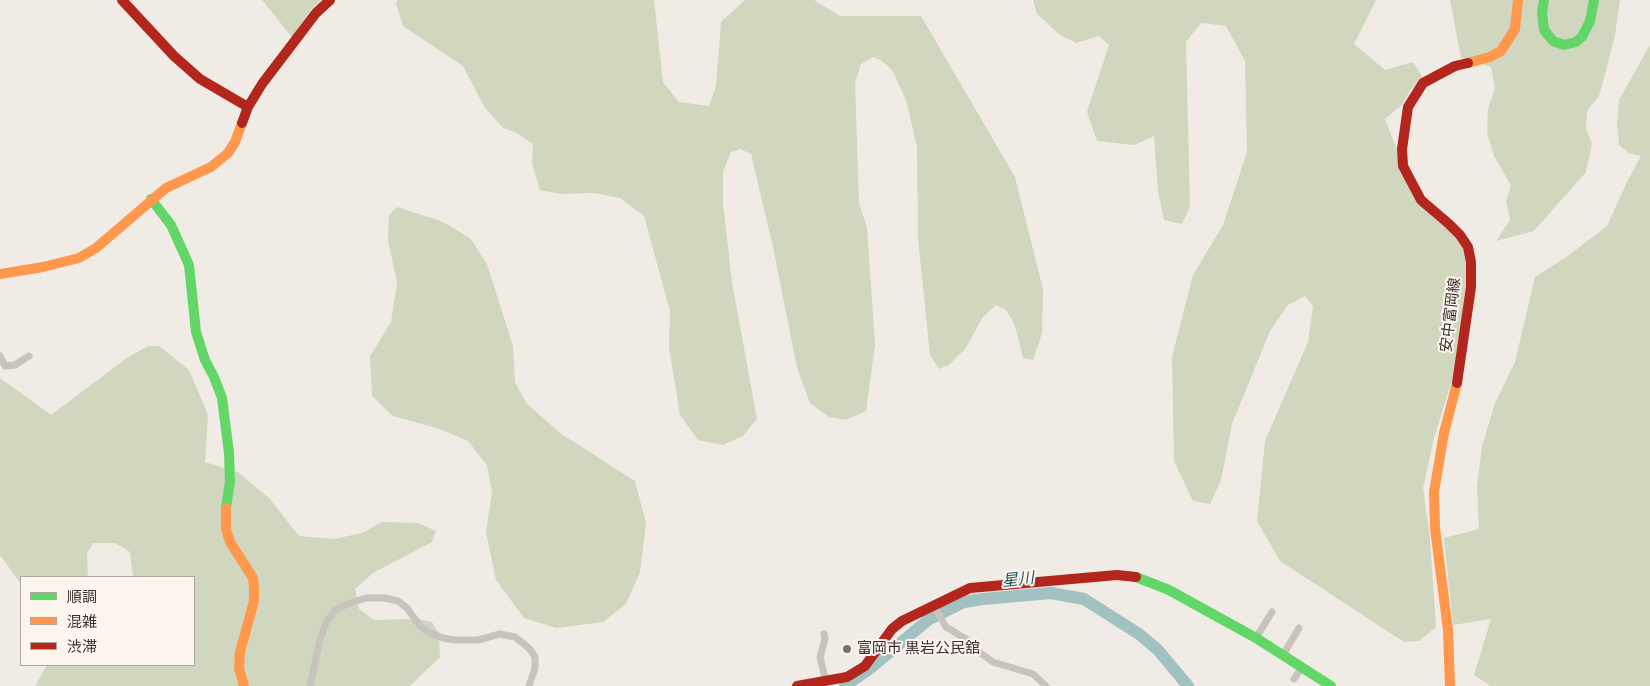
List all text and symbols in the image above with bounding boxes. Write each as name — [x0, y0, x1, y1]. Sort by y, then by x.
street label: 安中富岡線 — [1437, 277, 1465, 353]
water label: 星川 — [1001, 569, 1035, 591]
legend — [20, 576, 195, 666]
text: 順調 — [67, 586, 97, 607]
text: 混雑 — [67, 611, 97, 632]
text: 渋滞 — [67, 636, 97, 657]
place label: 富岡市 黒岩公民舘 — [857, 640, 980, 658]
marker: 富岡市 黒岩公民舘 — [841, 643, 853, 655]

